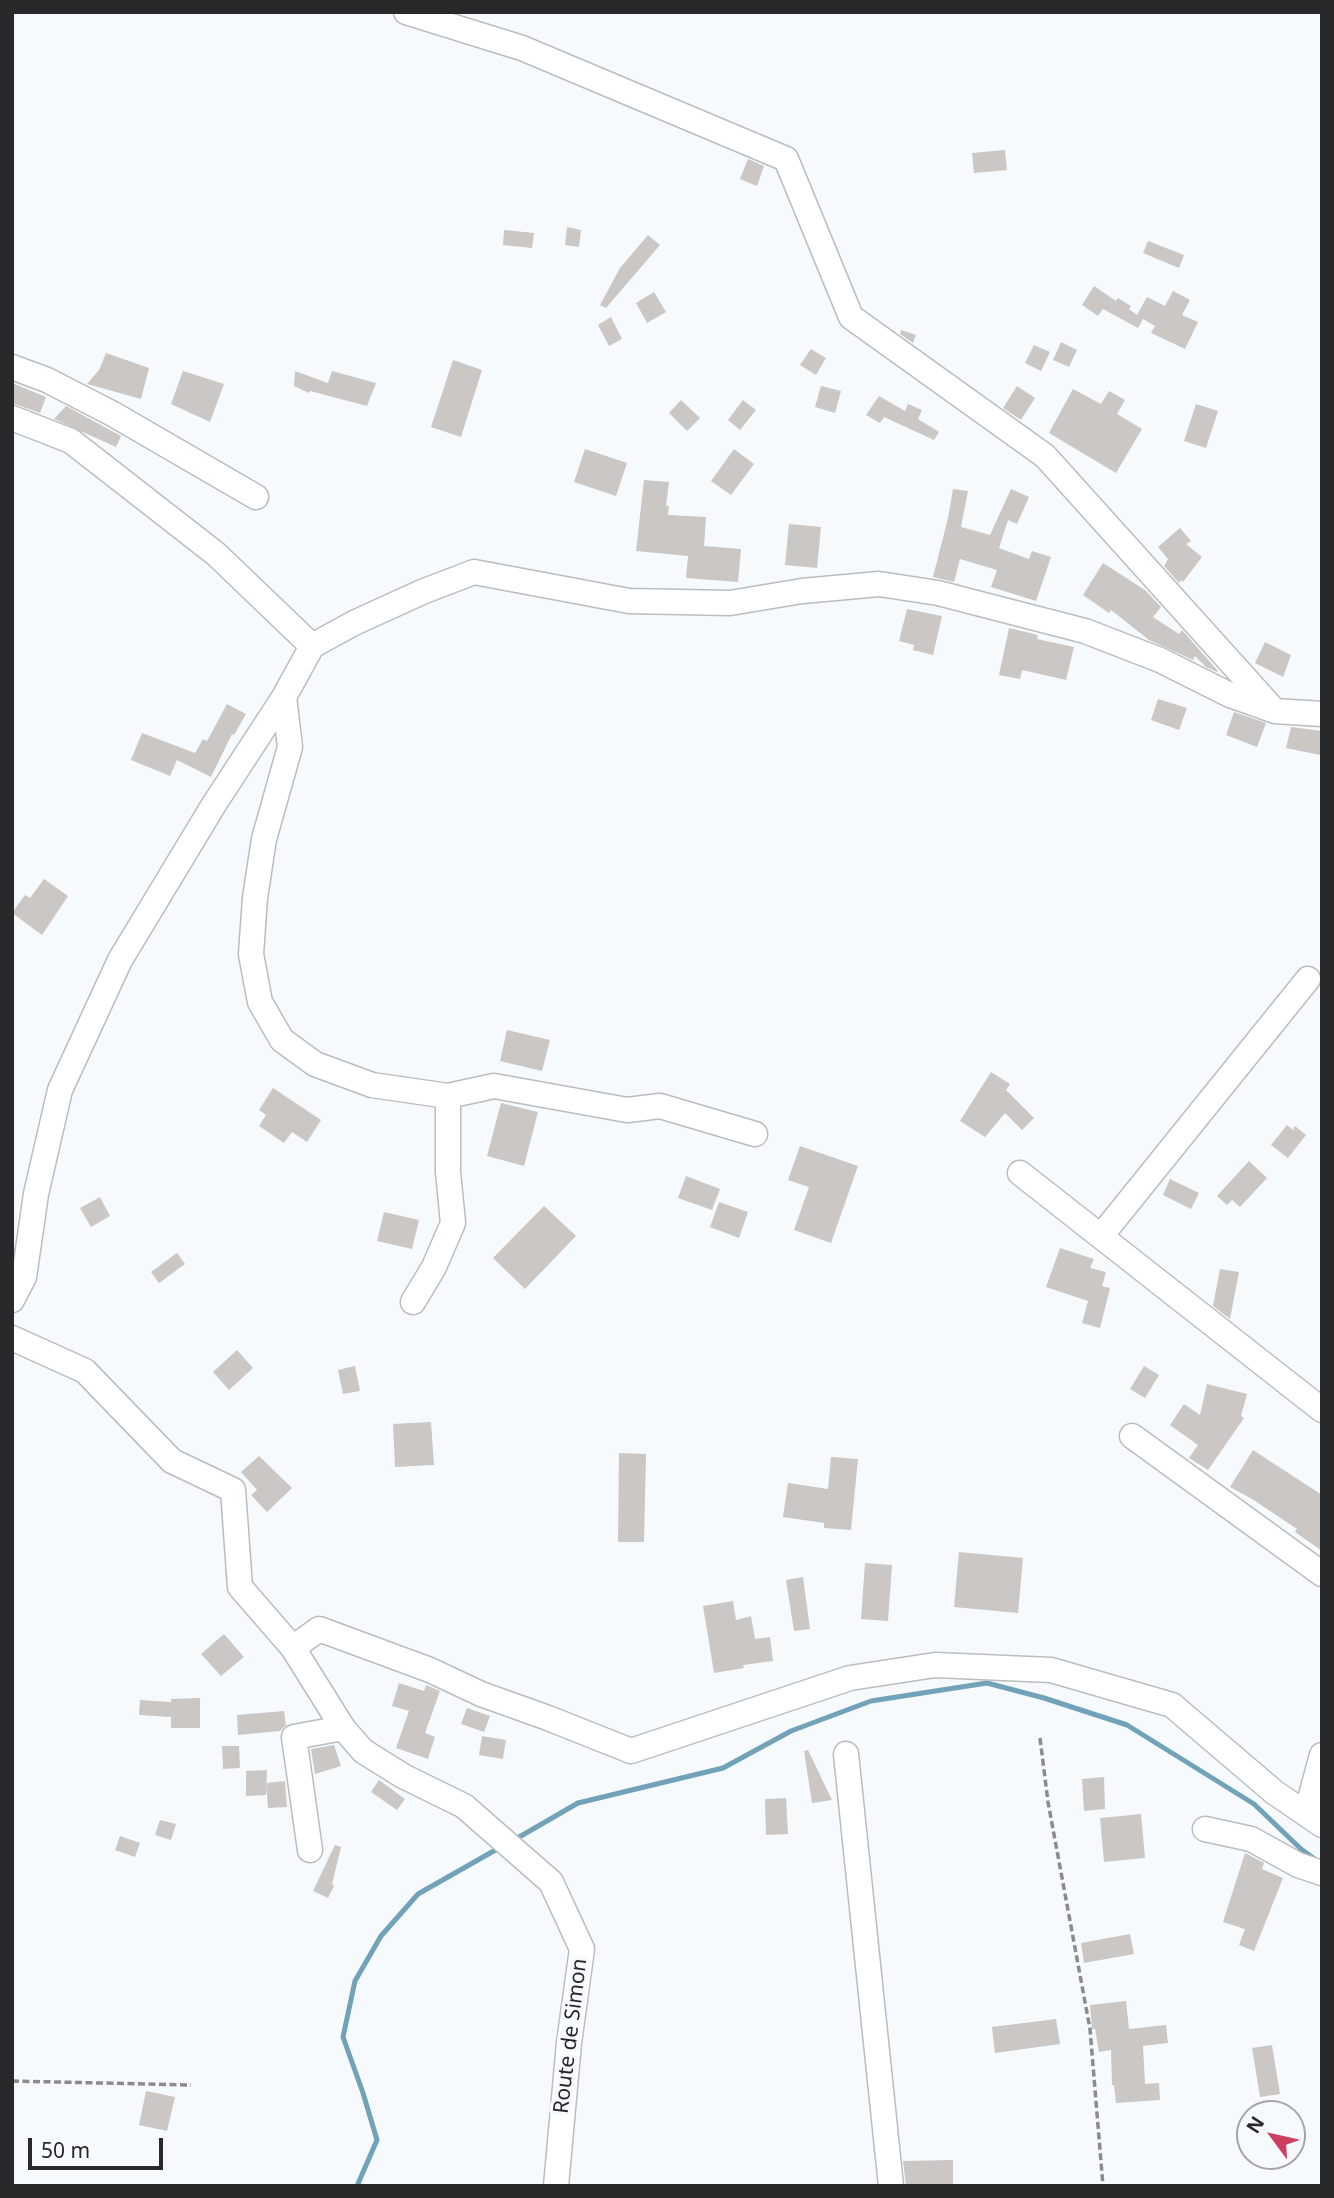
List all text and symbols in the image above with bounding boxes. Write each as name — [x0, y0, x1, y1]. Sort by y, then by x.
street label: Route de Simon — [549, 1957, 593, 2115]
north arrow — [1236, 2100, 1306, 2170]
text: N — [1240, 2111, 1270, 2138]
scale bar — [32, 2124, 166, 2168]
text: 50 m — [41, 2136, 90, 2164]

